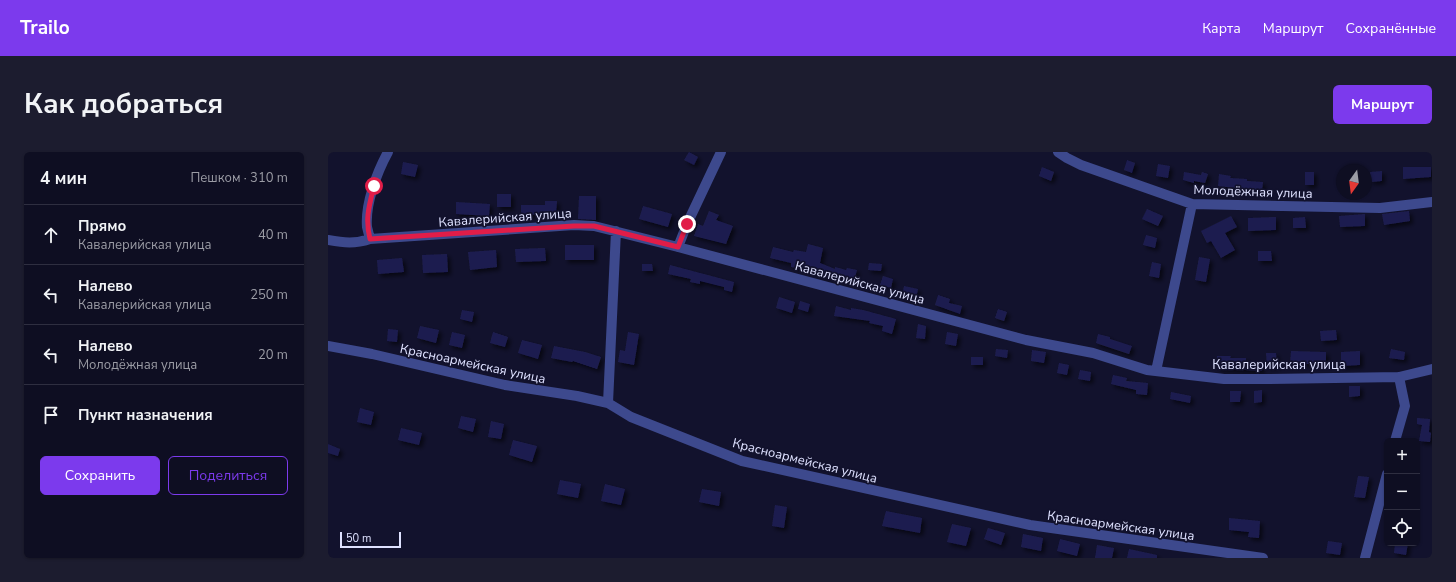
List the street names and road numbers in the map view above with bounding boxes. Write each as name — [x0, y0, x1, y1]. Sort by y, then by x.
street label: Молодёжная улица — [1193, 181, 1313, 203]
street label: Кавалерийская улица — [438, 204, 572, 232]
street label: Кавалерийская улица — [793, 257, 927, 309]
street label: Красноармейская улица — [398, 340, 547, 388]
street label: Кавалерийская улица — [1212, 356, 1346, 374]
street label: Красноармейская улица — [730, 434, 879, 488]
street label: Красноармейская улица — [1046, 507, 1196, 545]

